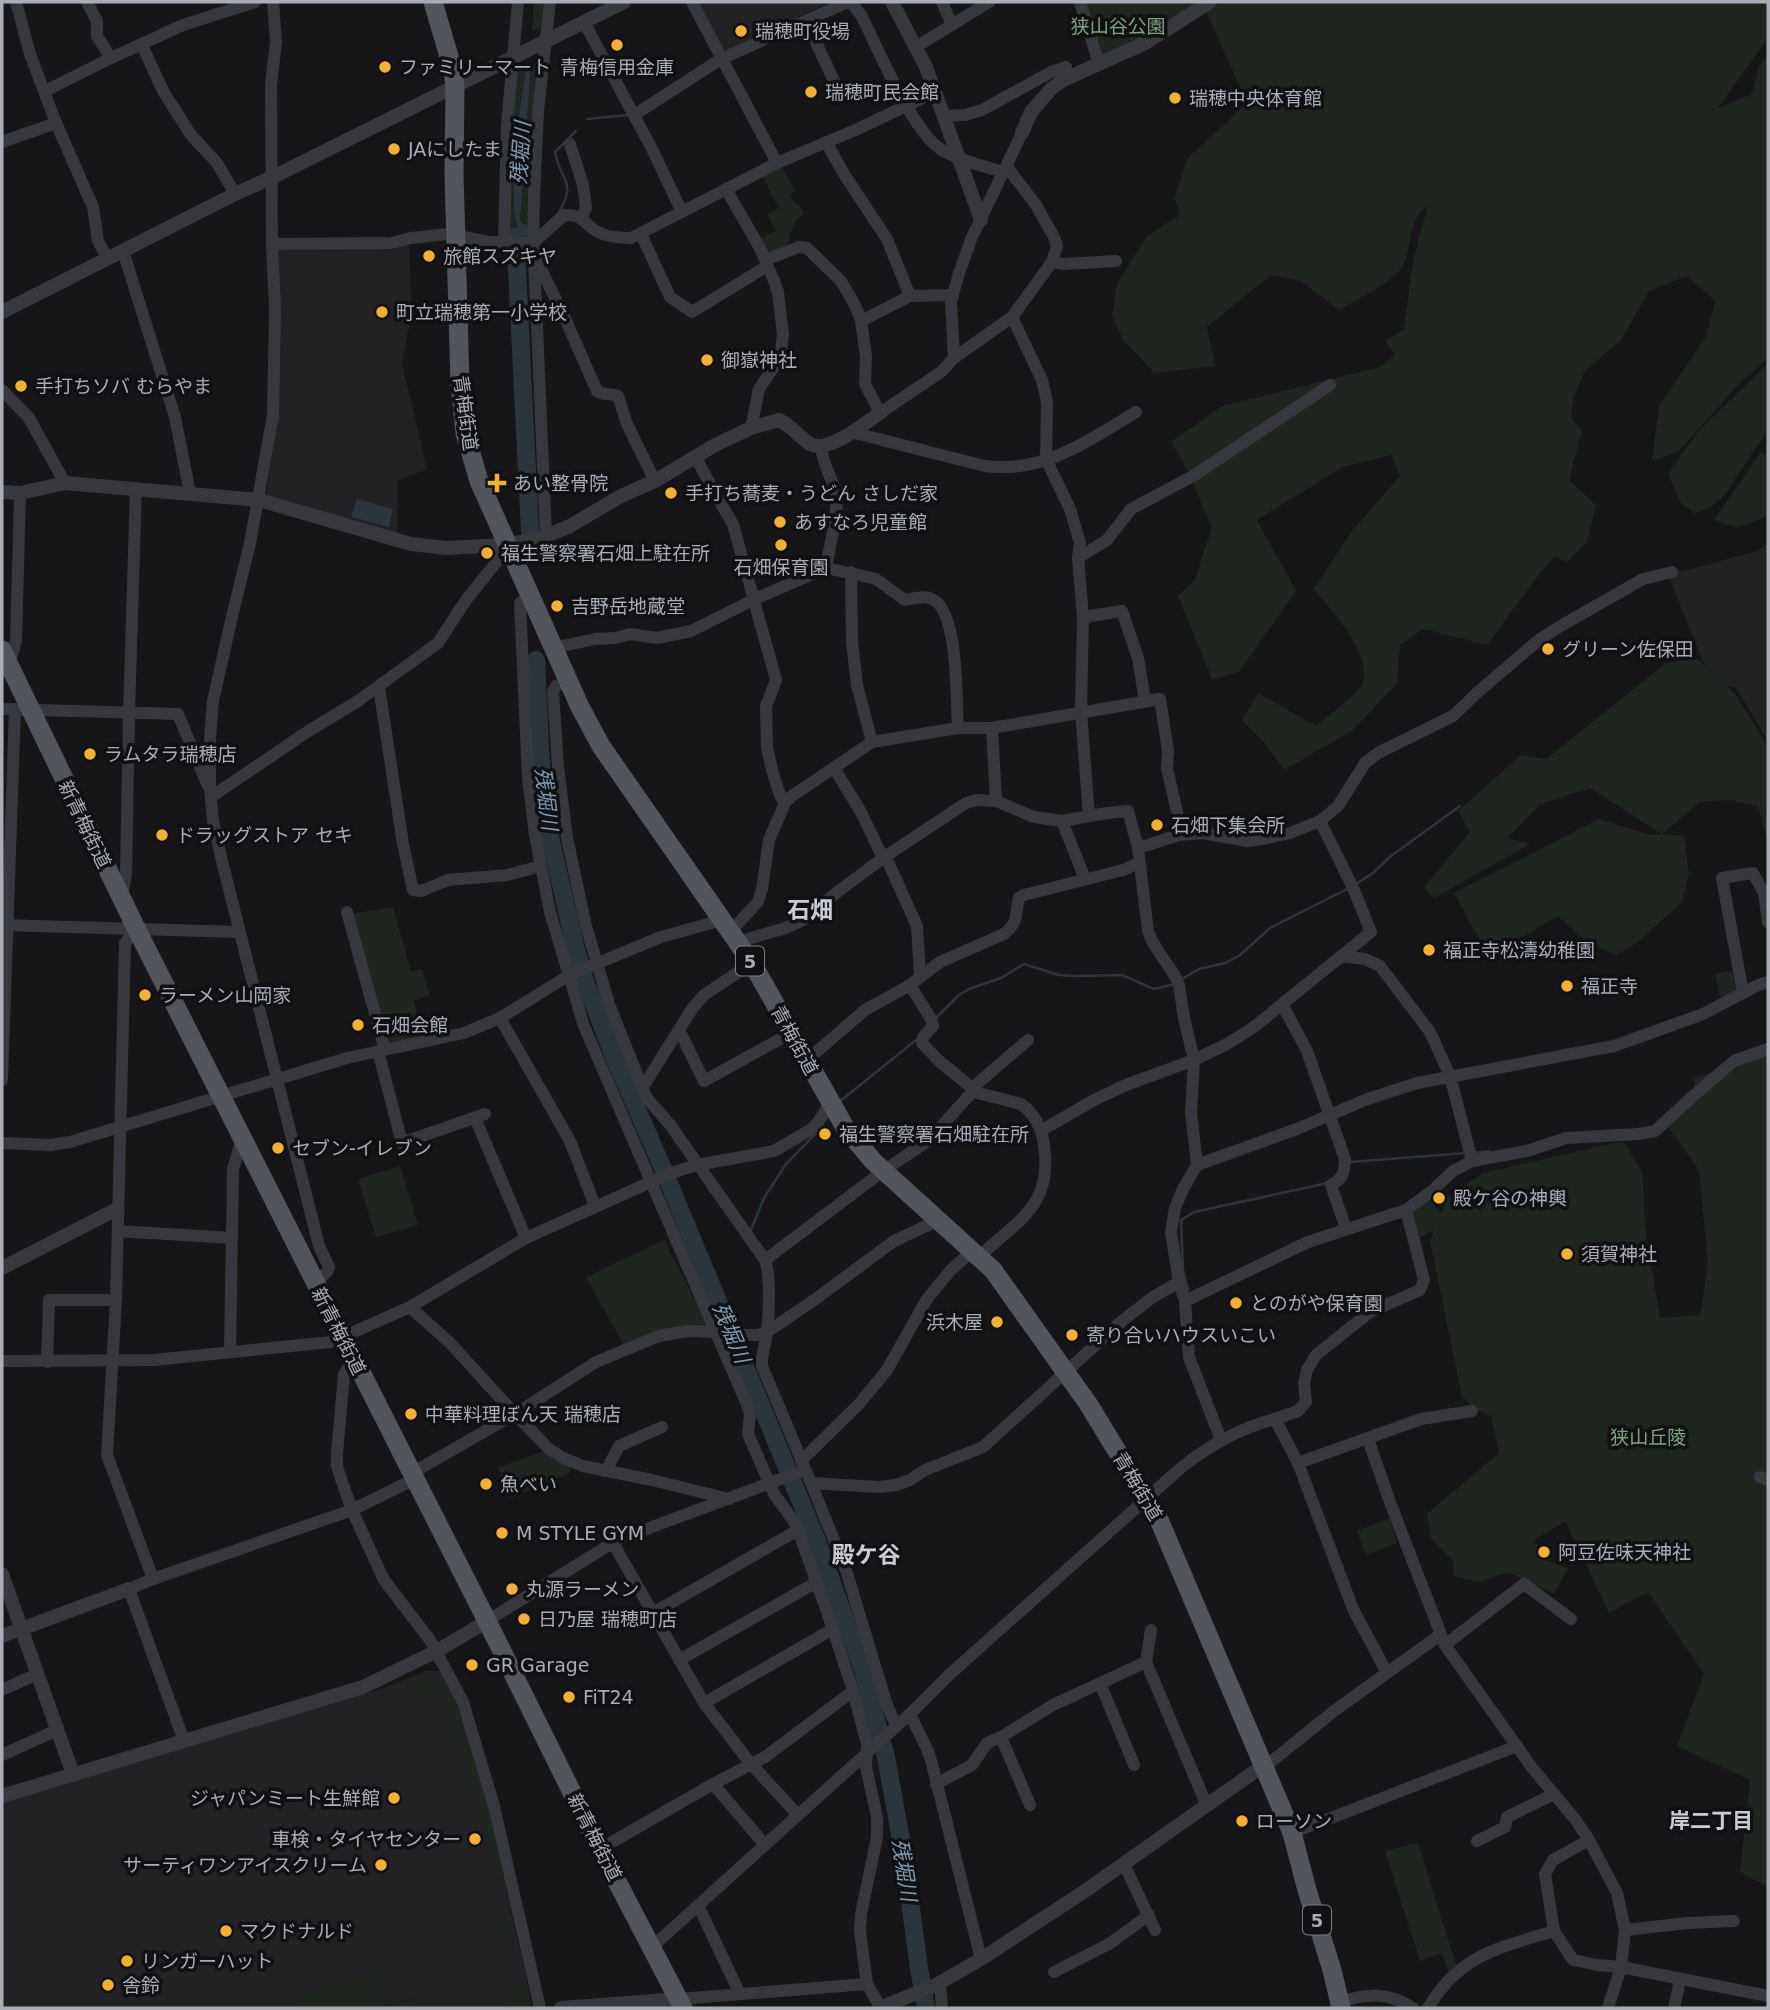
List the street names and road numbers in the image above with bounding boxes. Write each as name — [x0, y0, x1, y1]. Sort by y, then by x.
street label: 青梅街道 — [450, 374, 482, 452]
street label: 新青梅街道 — [54, 776, 116, 872]
road number: 5 — [736, 946, 764, 976]
street label: 青梅街道 — [767, 1001, 823, 1079]
street label: 新青梅街道 — [308, 1284, 370, 1378]
street label: 青梅街道 — [1109, 1448, 1167, 1524]
street label: 新青梅街道 — [564, 1790, 626, 1884]
road number: 5 — [1303, 1906, 1331, 1934]

